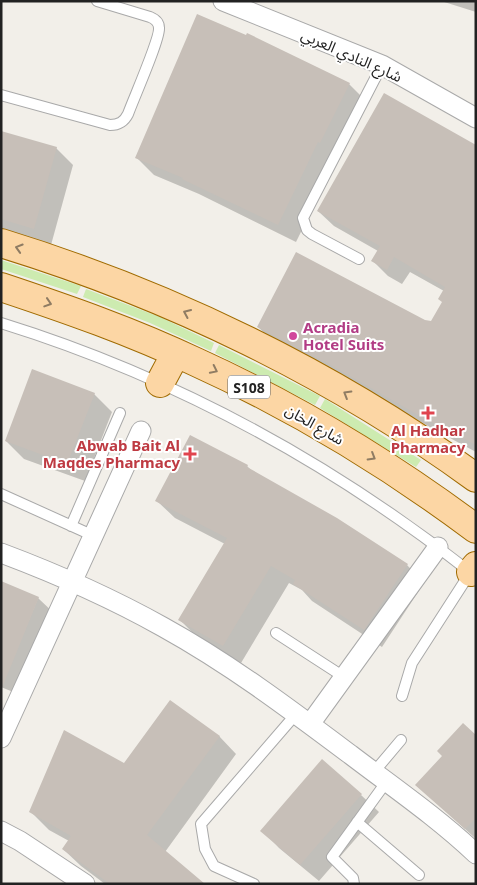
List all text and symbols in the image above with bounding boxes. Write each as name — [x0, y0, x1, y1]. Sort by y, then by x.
street label: شارع النادي العربي — [297, 24, 406, 89]
one-way arrow — [15, 244, 23, 254]
one-way arrow — [43, 297, 51, 307]
one-way arrow — [183, 308, 192, 319]
place label: Acradia Hotel Suits — [303, 317, 384, 354]
marker: Acradia Hotel Suits — [287, 330, 299, 342]
one-way arrow — [209, 364, 218, 374]
road number: S108 — [228, 376, 270, 398]
one-way arrow — [343, 391, 352, 401]
street label: شارع الخان — [280, 399, 348, 452]
marker: Al Hadhar Pharmacy — [422, 407, 434, 419]
place label: Al Hadhar Pharmacy — [391, 420, 466, 457]
place label: Abwab Bait Al Maqdes Pharmacy — [43, 435, 180, 472]
marker: Abwab Bait Al Maqdes Pharmacy — [184, 448, 196, 460]
one-way arrow — [366, 451, 375, 461]

